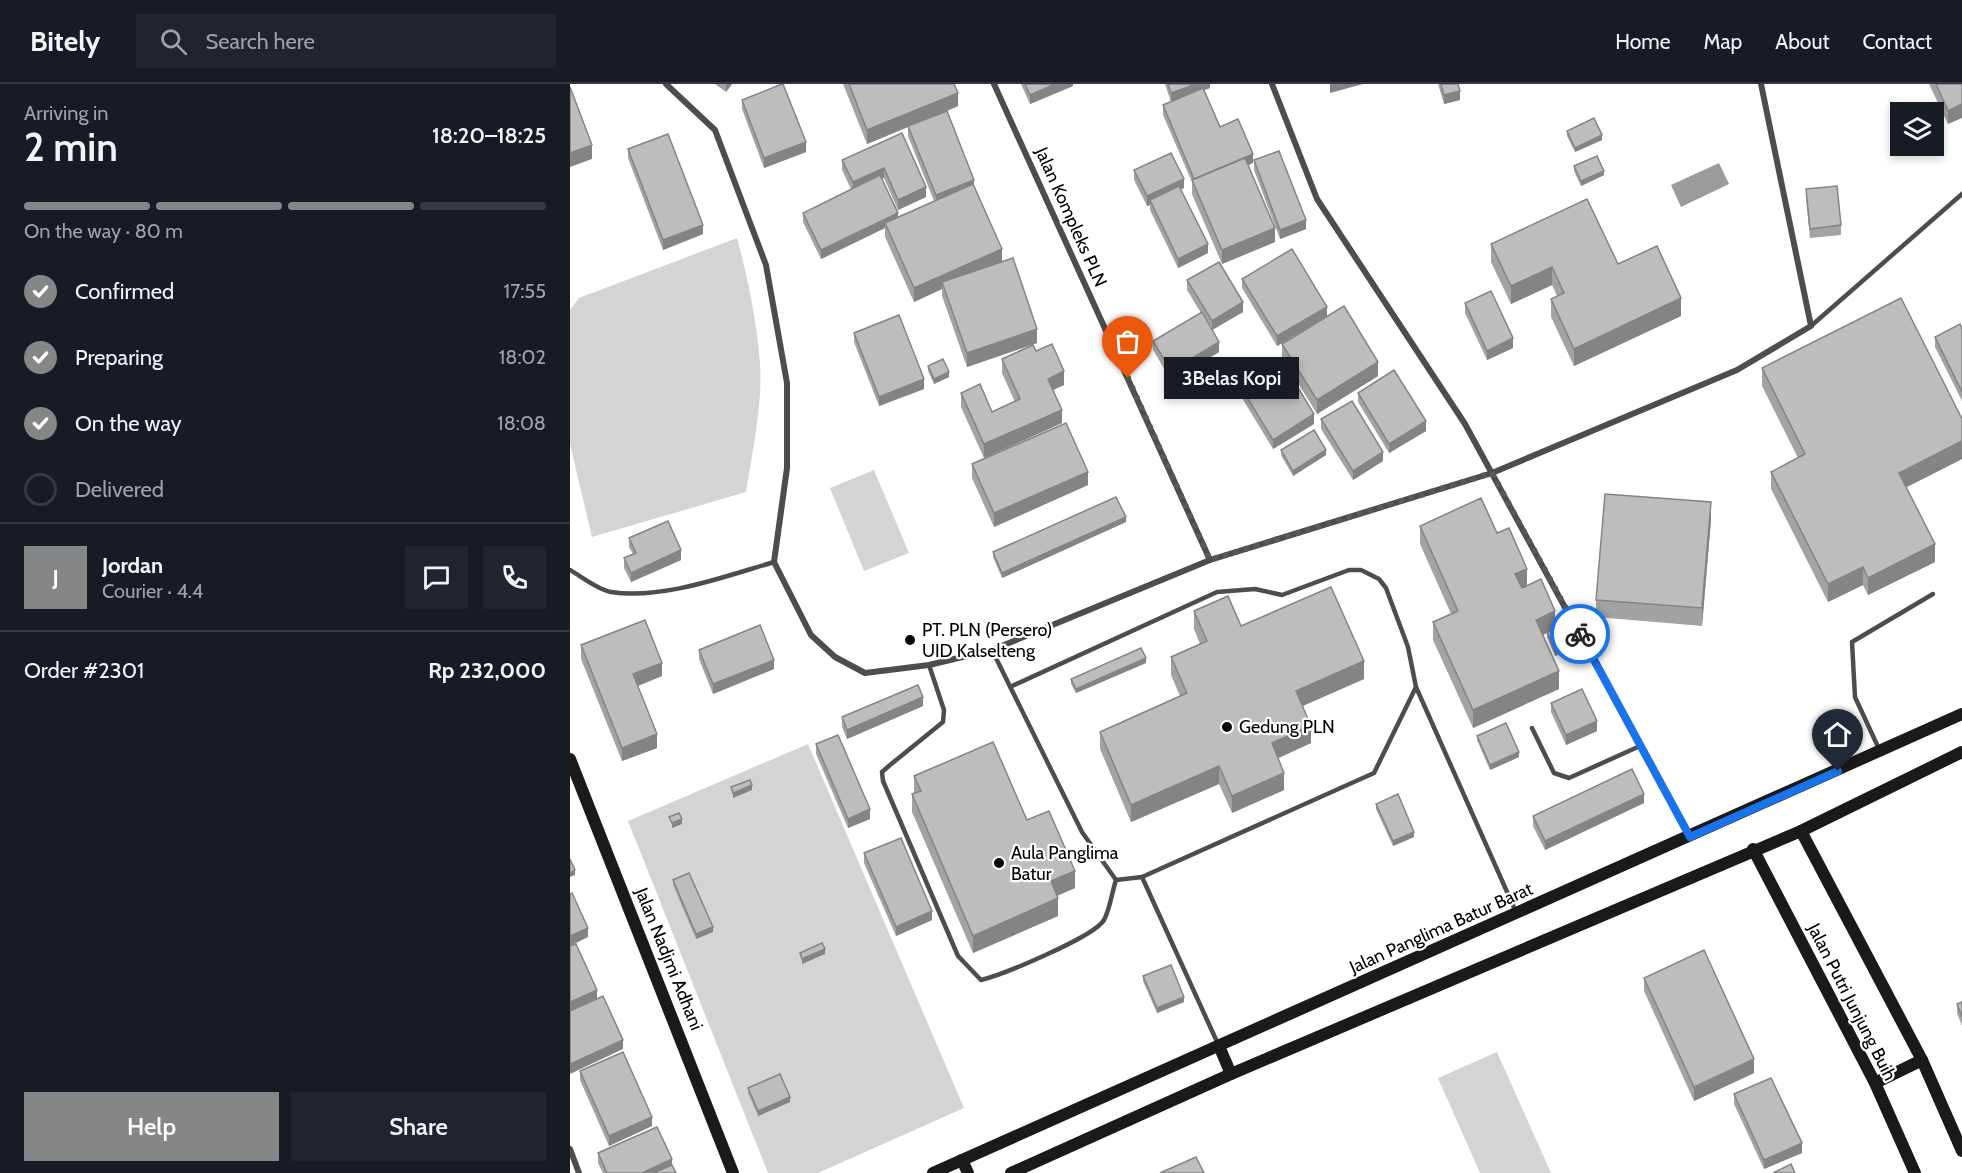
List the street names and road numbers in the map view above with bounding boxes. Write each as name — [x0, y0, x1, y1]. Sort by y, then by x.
street label: Jalan Kompleks PLN — [1030, 143, 1112, 290]
street label: Jalan Panglima Batur Barat — [1345, 878, 1536, 979]
street label: Jalan Nadjmi Adhani — [630, 884, 708, 1033]
street label: Jalan Putri Junjung Buih — [1802, 919, 1901, 1084]

